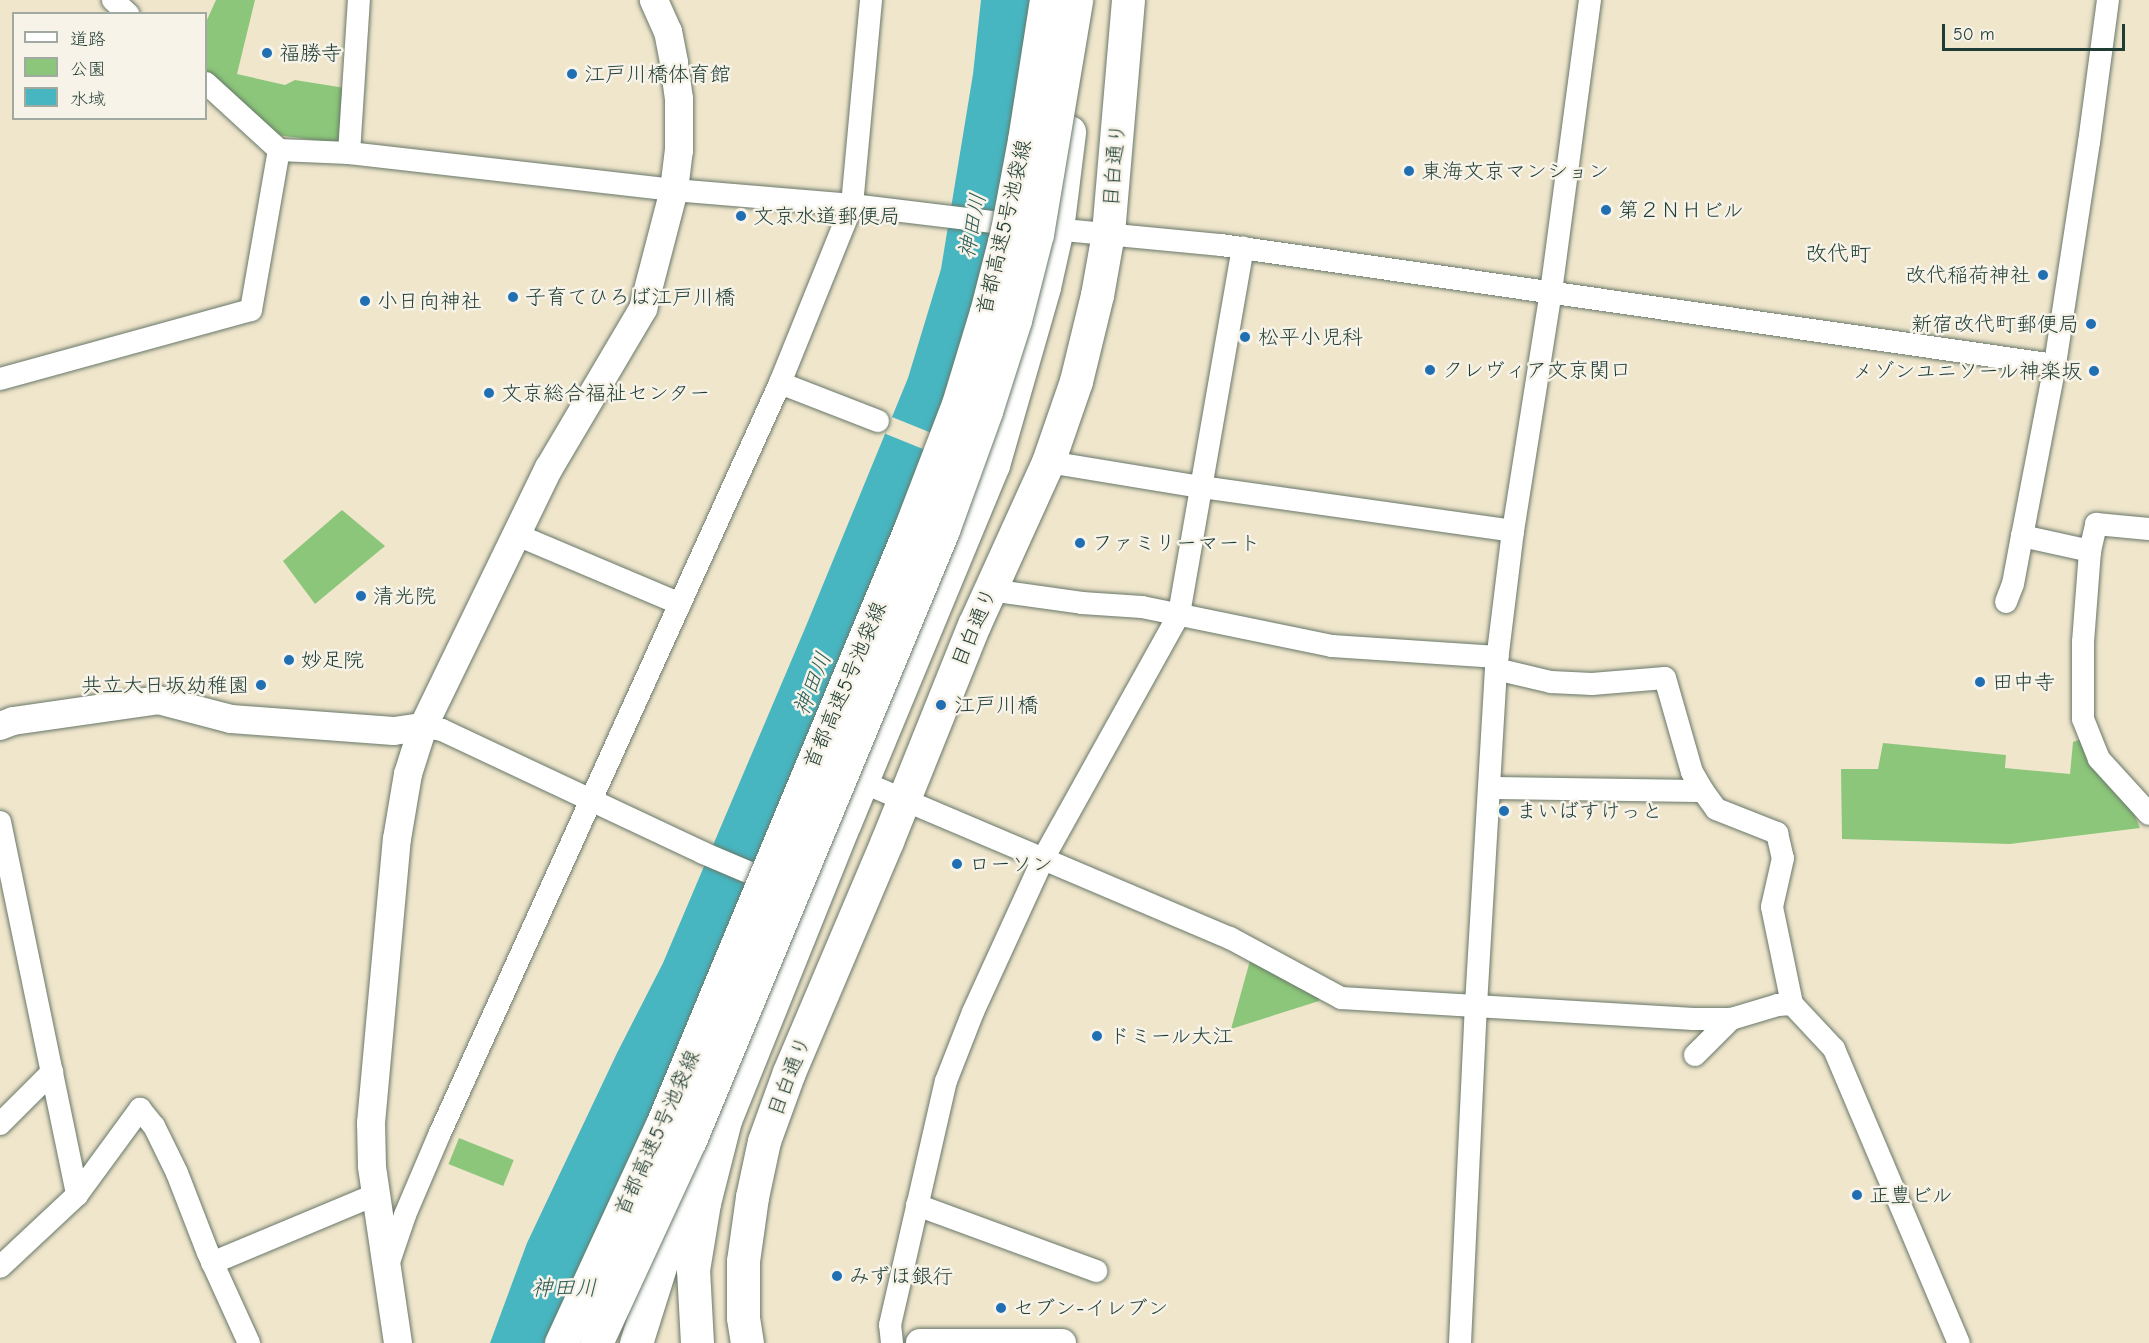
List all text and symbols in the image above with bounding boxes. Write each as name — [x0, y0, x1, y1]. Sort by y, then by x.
legend — [12, 12, 207, 120]
scale bar — [1945, 12, 2128, 50]
text: 50 m — [1953, 24, 1995, 45]
text: 道路 — [70, 29, 106, 50]
place label: 福勝寺 — [279, 40, 342, 66]
marker: 福勝寺 — [260, 46, 274, 60]
text: 公園 — [70, 59, 106, 80]
place label: 江戸川橋体育館 — [584, 61, 731, 87]
marker: 江戸川橋体育館 — [565, 67, 579, 81]
text: 水域 — [70, 89, 106, 110]
street label: 目白通り — [1098, 122, 1130, 208]
street label: 首都高速5号池袋線 — [972, 137, 1036, 317]
place label: 東海文京マンション — [1421, 158, 1610, 184]
marker: 東海文京マンション — [1402, 164, 1416, 178]
water label: 神田川 — [954, 191, 992, 261]
place label: 第２ＮＨビル — [1618, 197, 1744, 223]
place label: 文京水道郵便局 — [753, 203, 900, 229]
marker: 第２ＮＨビル — [1599, 203, 1613, 217]
marker: 文京水道郵便局 — [734, 209, 748, 223]
district label: 改代町 — [1805, 242, 1871, 268]
place label: 改代稲荷神社 — [1905, 262, 2031, 288]
marker: 改代稲荷神社 — [2036, 268, 2050, 282]
place label: 子育てひろば江戸川橋 — [525, 284, 735, 310]
place label: 小日向神社 — [377, 288, 482, 314]
marker: 子育てひろば江戸川橋 — [506, 290, 520, 304]
marker: 小日向神社 — [358, 294, 372, 308]
place label: 新宿改代町郵便局 — [1911, 311, 2079, 337]
marker: 新宿改代町郵便局 — [2084, 317, 2098, 331]
place label: 松平小児科 — [1258, 324, 1363, 350]
marker: 松平小児科 — [1236, 328, 1254, 346]
place label: クレヴィア文京関口 — [1442, 357, 1631, 383]
place label: メゾンユニソール神楽坂 — [1851, 358, 2082, 384]
marker: クレヴィア文京関口 — [1423, 363, 1437, 377]
marker: メゾンユニソール神楽坂 — [2087, 364, 2101, 378]
place label: 文京総合福祉センター — [501, 380, 711, 406]
marker: 文京総合福祉センター — [482, 386, 496, 400]
place label: ファミリーマート — [1092, 530, 1260, 556]
marker: ファミリーマート — [1073, 536, 1087, 550]
place label: 清光院 — [373, 583, 436, 609]
street label: 目白通り — [946, 583, 1002, 671]
marker: 清光院 — [354, 589, 368, 603]
street label: 首都高速5号池袋線 — [798, 598, 892, 772]
place label: 妙足院 — [301, 647, 364, 673]
water label: 神田川 — [788, 648, 838, 720]
marker: 妙足院 — [282, 653, 296, 667]
place label: 田中寺 — [1992, 669, 2055, 695]
place label: 共立大日坂幼稚園 — [81, 672, 249, 698]
marker: 田中寺 — [1973, 675, 1987, 689]
marker: 共立大日坂幼稚園 — [254, 678, 268, 692]
place label: 江戸川橋 — [954, 692, 1038, 718]
marker: 江戸川橋 — [932, 696, 950, 714]
place label: まいばすけっと — [1516, 798, 1663, 824]
marker: まいばすけっと — [1497, 804, 1511, 818]
place label: ローソン — [969, 851, 1053, 877]
marker: ローソン — [950, 857, 964, 871]
place label: ドミール大江 — [1109, 1023, 1235, 1049]
marker: ドミール大江 — [1090, 1029, 1104, 1043]
street label: 目白通り — [762, 1032, 816, 1120]
street label: 首都高速5号池袋線 — [609, 1046, 705, 1220]
place label: 正豊ビル — [1869, 1182, 1953, 1208]
marker: 正豊ビル — [1850, 1188, 1864, 1202]
place label: みずほ銀行 — [849, 1263, 954, 1289]
marker: みずほ銀行 — [830, 1269, 844, 1283]
water label: 神田川 — [531, 1276, 597, 1302]
place label: セブン-イレブン — [1013, 1295, 1168, 1321]
marker: セブン-イレブン — [994, 1301, 1008, 1315]

